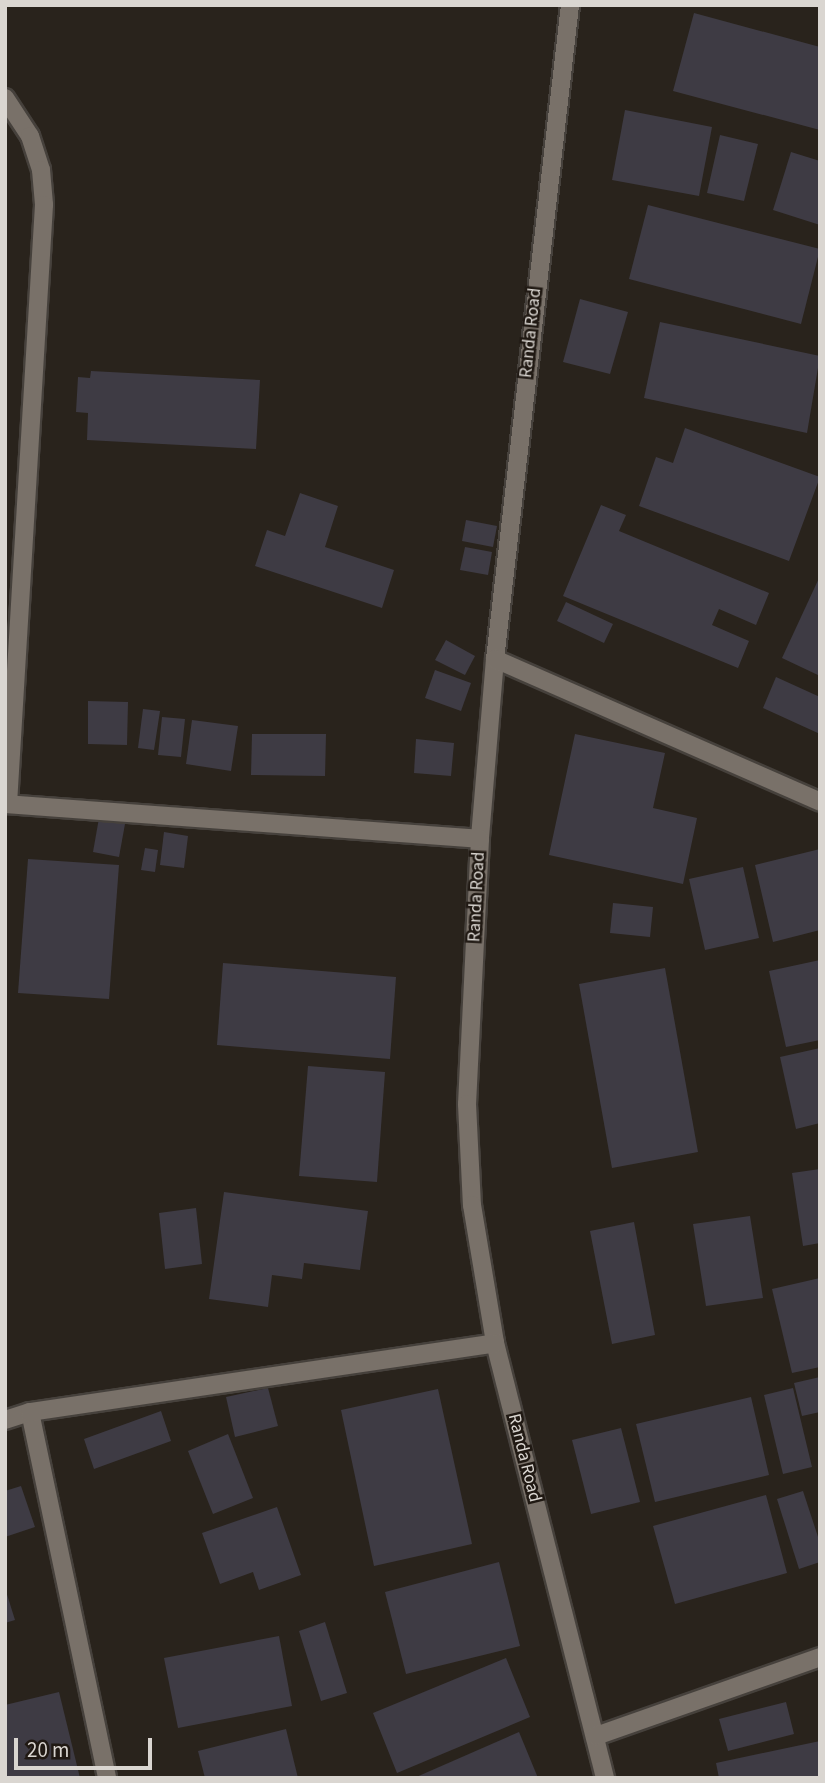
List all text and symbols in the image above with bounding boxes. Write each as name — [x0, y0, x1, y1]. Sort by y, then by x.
street label: Randa Road — [516, 287, 546, 379]
street label: Randa Road — [464, 851, 490, 943]
street label: Randa Road — [503, 1412, 545, 1504]
scale bar — [18, 1724, 156, 1768]
text: 20 m — [27, 1735, 69, 1765]

